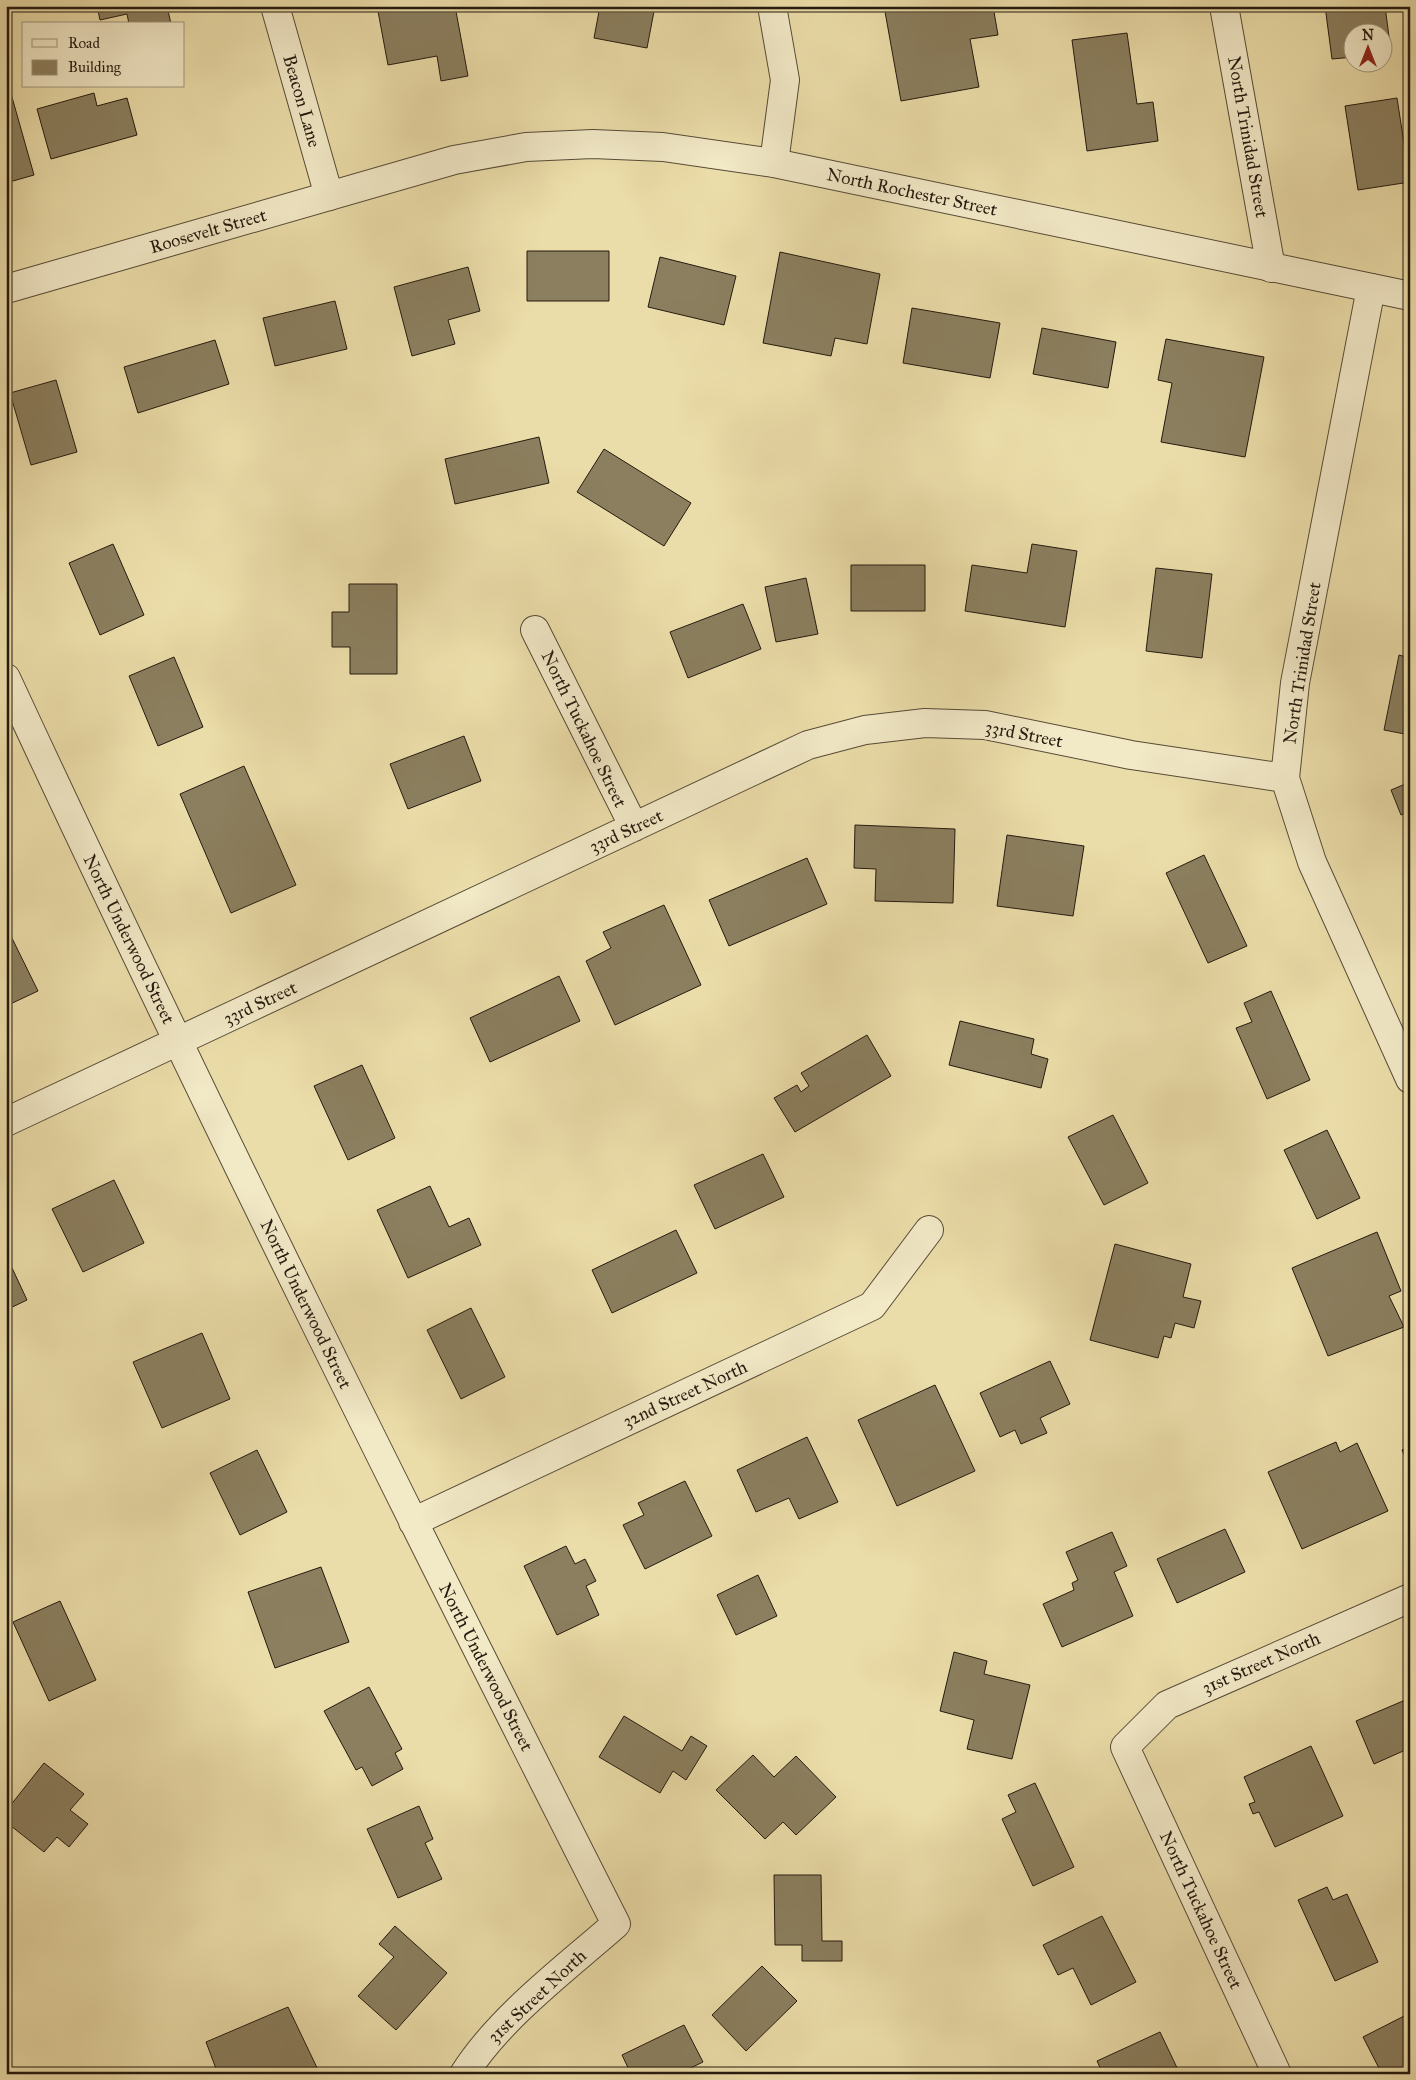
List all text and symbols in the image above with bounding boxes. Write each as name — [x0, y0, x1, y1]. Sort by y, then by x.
legend — [22, 22, 185, 88]
north arrow — [1344, 22, 1394, 72]
text: N — [1362, 27, 1374, 44]
text: Road — [68, 34, 100, 52]
street label: Beacon Lane — [278, 52, 326, 150]
street label: North Trinidad Street — [1223, 55, 1273, 220]
text: Building — [68, 58, 122, 76]
street label: North Rochester Street — [825, 163, 1000, 221]
street label: Roosevelt Street — [147, 204, 270, 258]
street label: North Trinidad Street — [1278, 580, 1326, 746]
street label: North Tuckahoe Street — [537, 647, 632, 811]
street label: 33rd Street — [983, 716, 1065, 752]
street label: 33rd Street — [586, 804, 667, 858]
street label: North Underwood Street — [78, 851, 180, 1028]
street label: 33rd Street — [220, 976, 301, 1030]
street label: North Underwood Street — [255, 1216, 357, 1393]
street label: 32nd Street North — [619, 1356, 751, 1432]
street label: North Underwood Street — [434, 1579, 538, 1755]
street label: 31st Street North — [1199, 1627, 1323, 1699]
street label: North Tuckahoe Street — [1155, 1828, 1247, 1993]
street label: 31st Street North — [483, 1945, 591, 2047]

